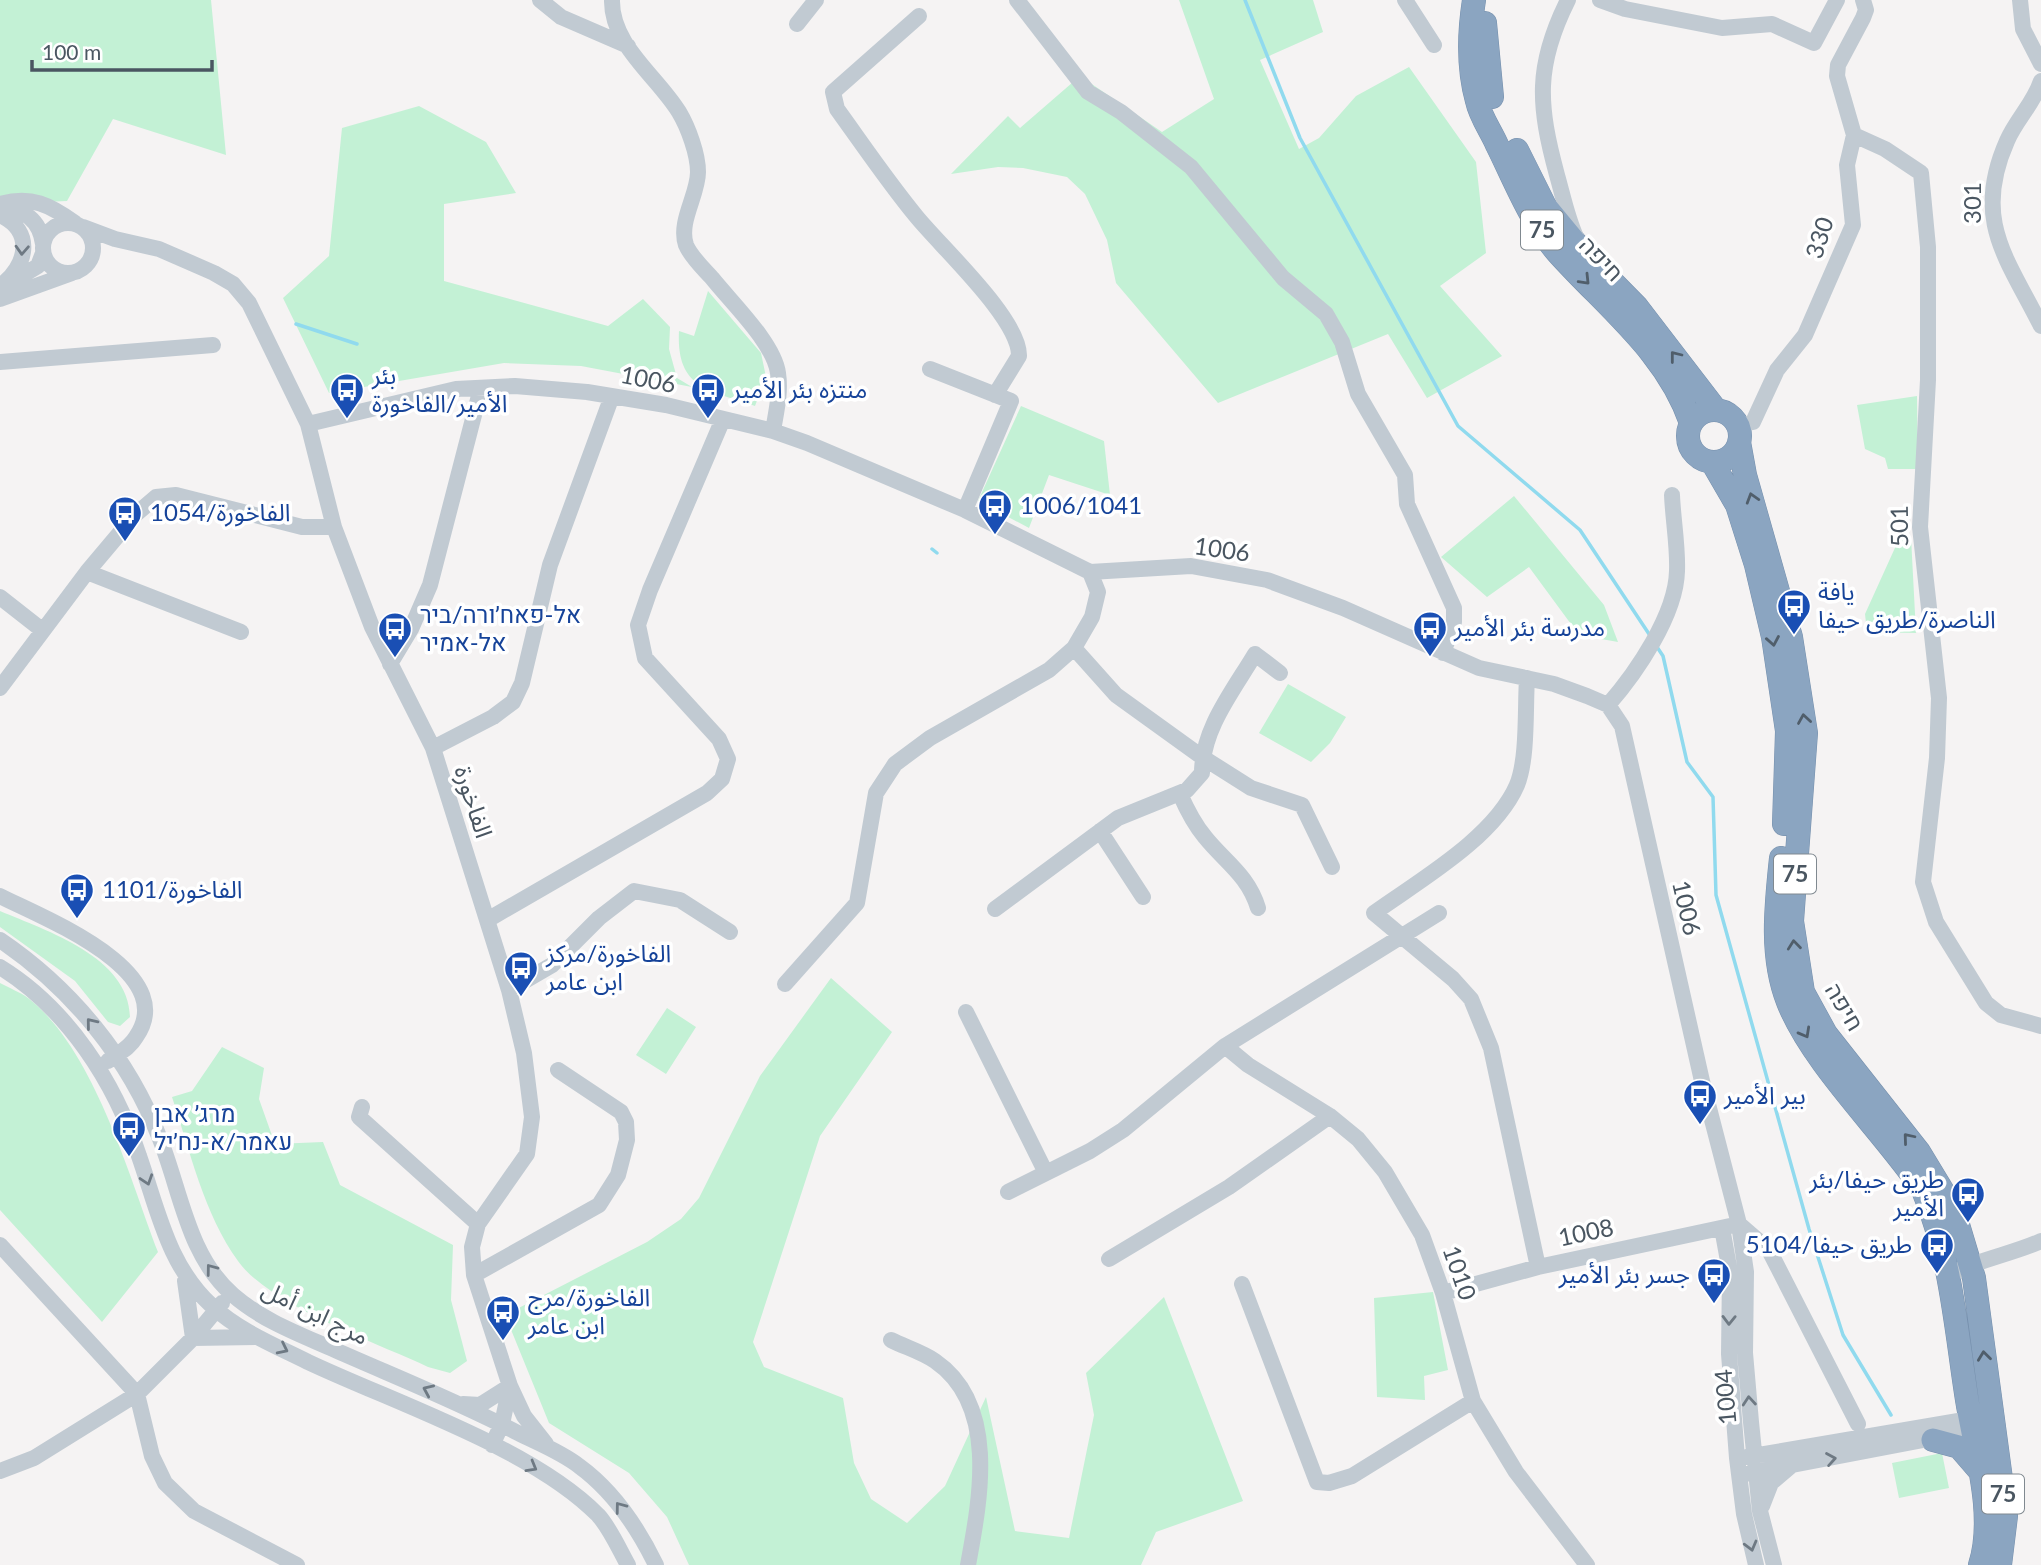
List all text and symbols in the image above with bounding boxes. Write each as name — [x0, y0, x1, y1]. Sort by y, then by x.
scale bar — [32, 28, 212, 72]
text: 100 m — [42, 39, 101, 64]
street label: 301 — [1957, 182, 1986, 224]
road number: 75 — [1521, 210, 1563, 249]
street label: 330 — [1798, 213, 1839, 262]
street label: חיפה — [1574, 230, 1630, 286]
one-way arrow — [14, 245, 29, 256]
one-way arrow — [1577, 272, 1590, 285]
one-way arrow — [1670, 351, 1683, 363]
street label: 1006 — [618, 359, 678, 398]
place label: بئر الأمير/الفاخورة — [371, 360, 507, 418]
bus stop icon: بئر الأمير/الفاخورة — [328, 371, 366, 420]
bus stop icon: منتزه بئر الأمير — [689, 371, 727, 420]
place label: منتزه بئر الأمير — [731, 374, 867, 404]
bus stop icon: 1006/1041 — [976, 487, 1014, 536]
place label: 1006/1041 — [1020, 490, 1142, 519]
one-way arrow — [1746, 492, 1761, 504]
bus stop icon: الفاخورة/1054 — [106, 494, 144, 543]
place label: الفاخورة/1054 — [150, 497, 290, 527]
street label: 501 — [1884, 505, 1913, 547]
street label: 1006 — [1193, 530, 1252, 567]
place label: يافة الناصرة/طريق حيفا — [1818, 576, 1996, 635]
bus stop icon: يافة الناصرة/طريق حيفا — [1775, 587, 1813, 636]
place label: אל-פאח׳ורה/ביר אל-אמיר — [420, 599, 581, 656]
bus stop icon: مدرسة بئر الأمير — [1411, 609, 1449, 658]
bus stop icon: אל-פאח׳ורה/ביר אל-אמיר — [376, 610, 414, 659]
place label: مدرسة بئر الأمير — [1453, 612, 1605, 642]
one-way arrow — [1765, 635, 1780, 647]
one-way arrow — [1796, 713, 1811, 725]
street label: الفاخورة — [448, 762, 500, 841]
road number: 75 — [1774, 854, 1816, 894]
bus stop icon: الفاخورة/1101 — [58, 871, 96, 920]
place label: الفاخورة/1101 — [102, 874, 242, 904]
street label: 1006 — [1667, 877, 1708, 938]
place label: الفاخورة/مركز ابن عامر — [545, 938, 671, 996]
one-way arrow — [1787, 940, 1802, 951]
bus stop icon: الفاخورة/مركز ابن عامر — [502, 949, 540, 998]
street label: חיפה — [1820, 977, 1871, 1036]
one-way arrow — [86, 1019, 99, 1031]
one-way arrow — [1797, 1026, 1810, 1038]
bus stop icon: بير الأمير — [1681, 1077, 1719, 1126]
place label: بير الأمير — [1723, 1080, 1806, 1110]
place label: מרג׳ אבן עאמר/א-נח׳יל — [154, 1098, 292, 1155]
bus stop icon: מרג׳ אבן עאמר/א-נח׳יל — [110, 1109, 148, 1158]
one-way arrow — [1904, 1133, 1916, 1146]
place label: طريق حيفا/بئر الأمير — [1808, 1164, 1944, 1222]
one-way arrow — [139, 1173, 153, 1185]
bus stop icon: طريق حيفا/بئر الأمير — [1949, 1175, 1987, 1224]
street label: 1008 — [1555, 1212, 1616, 1252]
bus stop icon: طريق حيفا/5104 — [1918, 1226, 1956, 1275]
place label: طريق حيفا/5104 — [1746, 1229, 1912, 1260]
street label: 1010 — [1438, 1241, 1483, 1304]
bus stop icon: جسر بئر الأمير — [1695, 1256, 1733, 1305]
place label: جسر بئر الأمير — [1558, 1259, 1690, 1289]
one-way arrow — [207, 1264, 219, 1277]
street label: مرج ابن أمل — [256, 1273, 374, 1354]
place label: الفاخورة/مرج ابن عامر — [527, 1282, 650, 1340]
bus stop icon: الفاخورة/مرج ابن عامر — [484, 1293, 522, 1342]
one-way arrow — [1721, 1315, 1737, 1326]
one-way arrow — [276, 1341, 288, 1355]
one-way arrow — [1976, 1350, 1991, 1362]
street label: 1004 — [1708, 1368, 1741, 1426]
one-way arrow — [423, 1385, 435, 1399]
one-way arrow — [1742, 1395, 1757, 1406]
one-way arrow — [1825, 1452, 1837, 1467]
one-way arrow — [525, 1459, 538, 1472]
road number: 75 — [1982, 1474, 2024, 1513]
one-way arrow — [616, 1503, 628, 1515]
one-way arrow — [1743, 1540, 1757, 1552]

